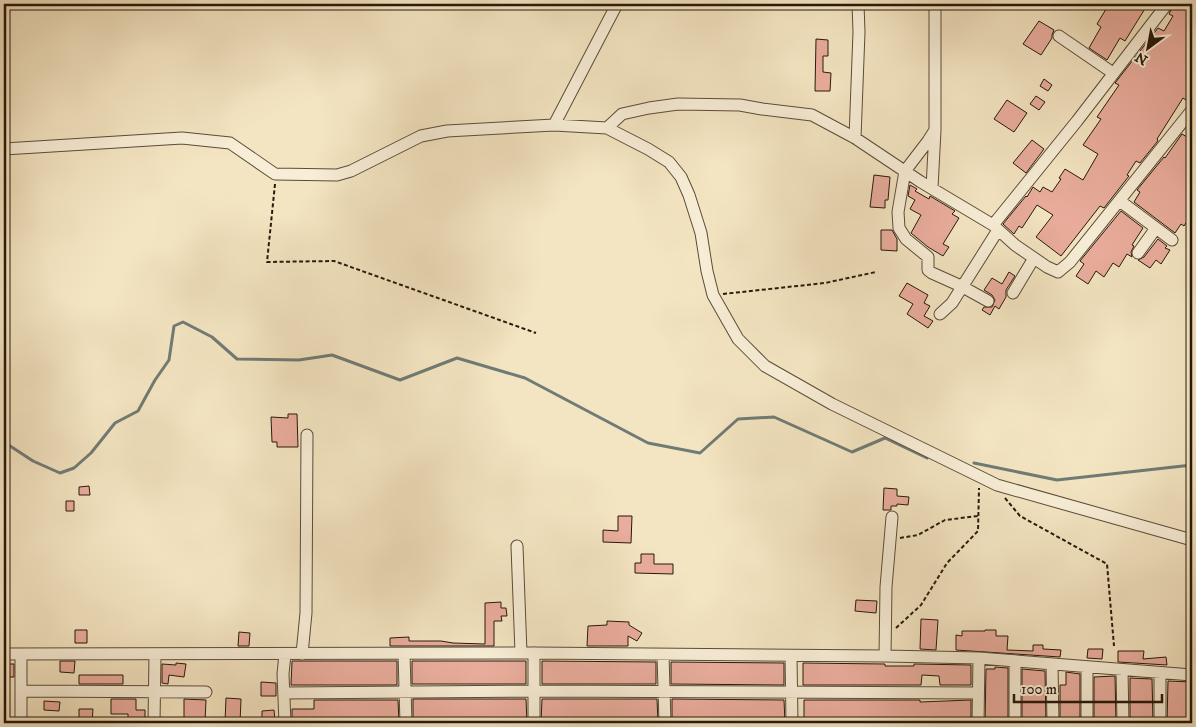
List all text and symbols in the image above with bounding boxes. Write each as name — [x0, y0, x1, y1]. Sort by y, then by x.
north arrow — [1124, 22, 1174, 72]
text: N — [1132, 47, 1151, 69]
scale bar — [1014, 672, 1161, 704]
text: 100 m — [1021, 680, 1057, 699]

